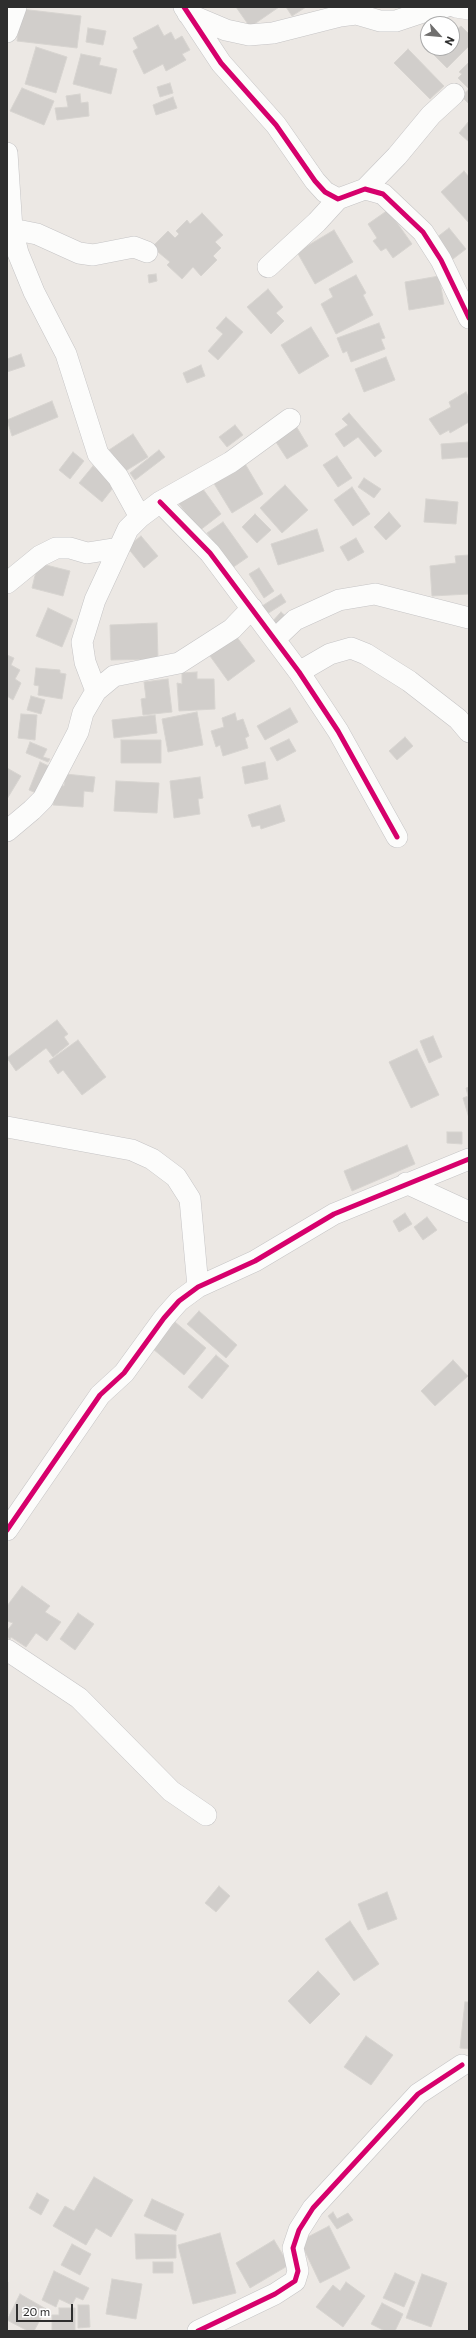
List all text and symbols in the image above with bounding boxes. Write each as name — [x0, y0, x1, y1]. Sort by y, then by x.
north arrow — [420, 16, 460, 56]
text: N — [443, 35, 458, 48]
scale bar — [18, 2296, 75, 2322]
text: 20 m — [23, 2304, 50, 2318]

